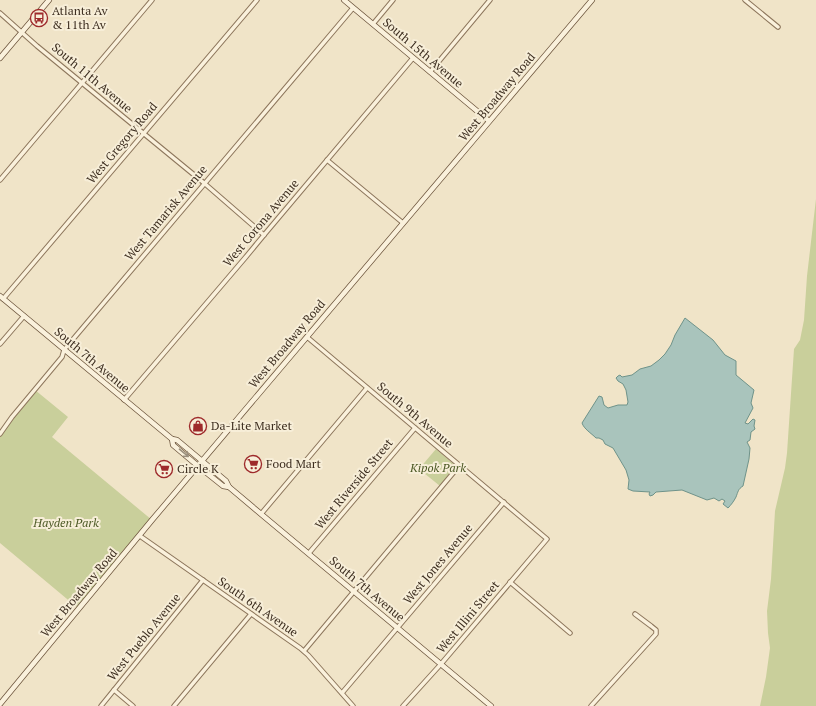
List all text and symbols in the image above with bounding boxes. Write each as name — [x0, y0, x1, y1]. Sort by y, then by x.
place label: Atlanta Av & 11th Av — [52, 3, 108, 32]
bus stop icon: Atlanta Av & 11th Av — [29, 8, 49, 28]
street label: South 15th Avenue — [380, 15, 467, 91]
street label: South 11th Avenue — [49, 40, 136, 116]
street label: West Broadway Road — [455, 49, 538, 144]
street label: West Gregory Road — [83, 99, 160, 186]
street label: West Tamarisk Avenue — [121, 162, 210, 264]
street label: West Corona Avenue — [220, 176, 302, 269]
street label: West Broadway Road — [245, 296, 328, 391]
street label: South 7th Avenue — [52, 324, 133, 395]
street label: South 9th Avenue — [374, 379, 456, 451]
shop icon: Da-Lite Market — [188, 416, 208, 436]
place label: Da-Lite Market — [211, 418, 292, 433]
street label: West Riverside Street — [311, 435, 396, 532]
one-way arrow — [178, 449, 189, 458]
supermarket icon: Food Mart — [243, 454, 263, 474]
place label: Food Mart — [266, 456, 321, 471]
supermarket icon: Circle K — [154, 459, 174, 479]
park label: Kipok Park — [409, 460, 466, 475]
place label: Circle K — [177, 461, 219, 476]
park label: Hayden Park — [32, 515, 99, 530]
street label: West Jones Avenue — [400, 521, 476, 607]
street label: West Broadway Road — [37, 545, 120, 640]
street label: South 7th Avenue — [327, 553, 408, 624]
street label: South 6th Avenue — [215, 573, 301, 640]
street label: West Illini Street — [433, 577, 503, 656]
street label: West Pueblo Avenue — [104, 590, 183, 683]

